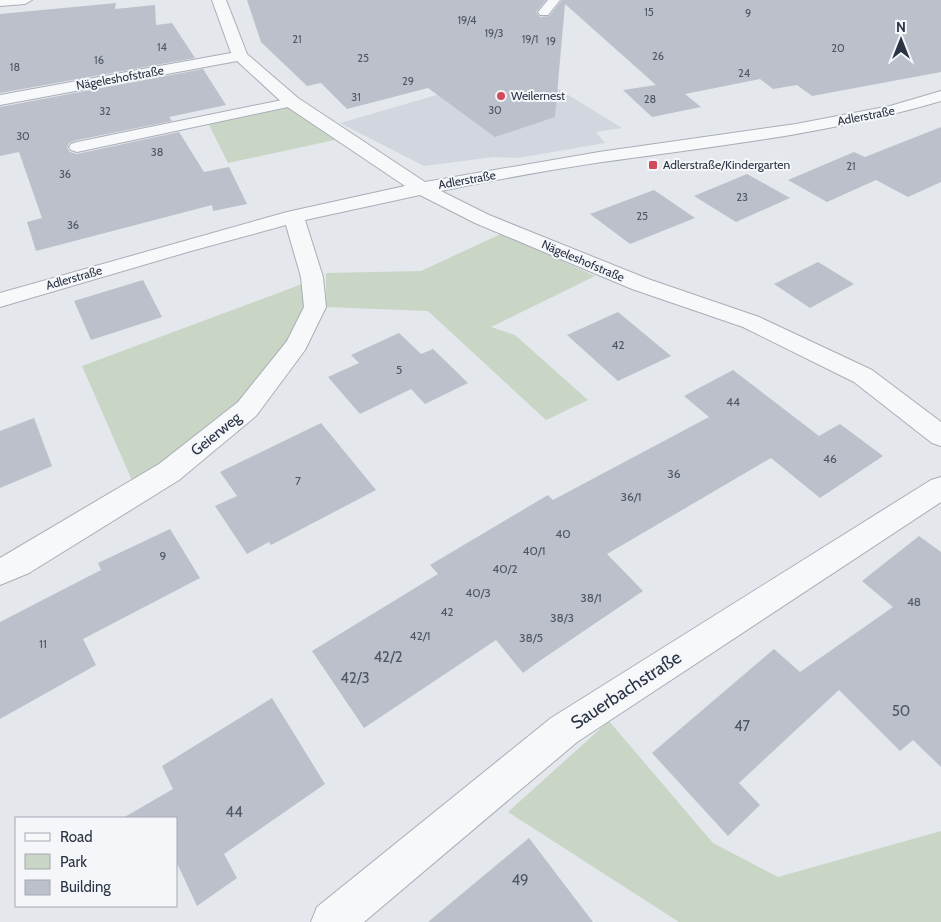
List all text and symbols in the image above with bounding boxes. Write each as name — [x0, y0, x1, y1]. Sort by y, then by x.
house number: 15 — [644, 5, 654, 19]
house number: 9 — [745, 6, 751, 20]
house number: 19/4 — [458, 13, 477, 27]
north arrow — [876, 15, 926, 65]
text: N — [896, 18, 906, 36]
house number: 19/3 — [485, 26, 504, 40]
house number: 21 — [292, 32, 302, 46]
house number: 19/1 — [522, 32, 538, 46]
house number: 19 — [546, 34, 556, 48]
house number: 14 — [157, 40, 168, 54]
house number: 20 — [831, 41, 845, 55]
house number: 26 — [652, 49, 664, 63]
house number: 25 — [357, 51, 369, 65]
house number: 16 — [94, 53, 104, 67]
house number: 18 — [10, 60, 20, 74]
street label: Nägeleshofstraße — [75, 62, 165, 93]
house number: 24 — [738, 66, 751, 80]
house number: 29 — [402, 74, 414, 88]
place label: Weilernest — [511, 88, 565, 103]
house number: 31 — [351, 90, 361, 104]
marker: Weilernest — [495, 90, 507, 102]
house number: 28 — [644, 92, 656, 106]
house number: 30 — [488, 103, 502, 117]
street label: Adlerstraße — [836, 103, 896, 128]
house number: 32 — [99, 104, 111, 118]
house number: 30 — [16, 129, 30, 143]
house number: 38 — [151, 145, 163, 159]
place label: Adlerstraße/Kindergarten — [663, 157, 791, 172]
marker: Adlerstraße/Kindergarten — [647, 159, 659, 171]
house number: 21 — [846, 159, 856, 173]
house number: 36 — [59, 167, 71, 181]
street label: Adlerstraße — [437, 167, 497, 192]
house number: 23 — [736, 190, 748, 204]
house number: 25 — [636, 209, 648, 223]
house number: 36 — [67, 218, 79, 232]
street label: Nägeleshofstraße — [539, 236, 627, 285]
street label: Adlerstraße — [44, 262, 104, 293]
house number: 42 — [611, 337, 625, 352]
house number: 5 — [396, 362, 402, 377]
house number: 44 — [726, 394, 740, 409]
street label: Geierweg — [187, 408, 245, 460]
house number: 46 — [823, 451, 837, 466]
house number: 36 — [667, 466, 681, 481]
house number: 7 — [295, 473, 301, 488]
house number: 36/1 — [620, 489, 642, 504]
house number: 40 — [555, 526, 571, 541]
house number: 40/1 — [523, 543, 545, 558]
house number: 9 — [160, 548, 167, 563]
house number: 40/2 — [492, 561, 518, 576]
house number: 40/3 — [465, 585, 491, 600]
house number: 38/1 — [580, 590, 602, 605]
house number: 48 — [907, 594, 921, 609]
house number: 42 — [440, 604, 454, 619]
house number: 38/3 — [550, 610, 574, 625]
house number: 42/1 — [409, 628, 431, 643]
house number: 38/5 — [519, 630, 543, 645]
house number: 11 — [39, 636, 47, 651]
street label: Sauerbachstraße — [567, 646, 685, 734]
house number: 42/2 — [373, 648, 403, 666]
house number: 42/3 — [340, 669, 370, 687]
house number: 50 — [892, 702, 910, 720]
house number: 47 — [734, 717, 751, 735]
house number: 44 — [225, 803, 243, 821]
legend — [15, 817, 178, 907]
text: Road — [60, 828, 93, 846]
text: Park — [60, 853, 87, 871]
house number: 49 — [511, 871, 529, 889]
text: Building — [60, 878, 111, 896]

